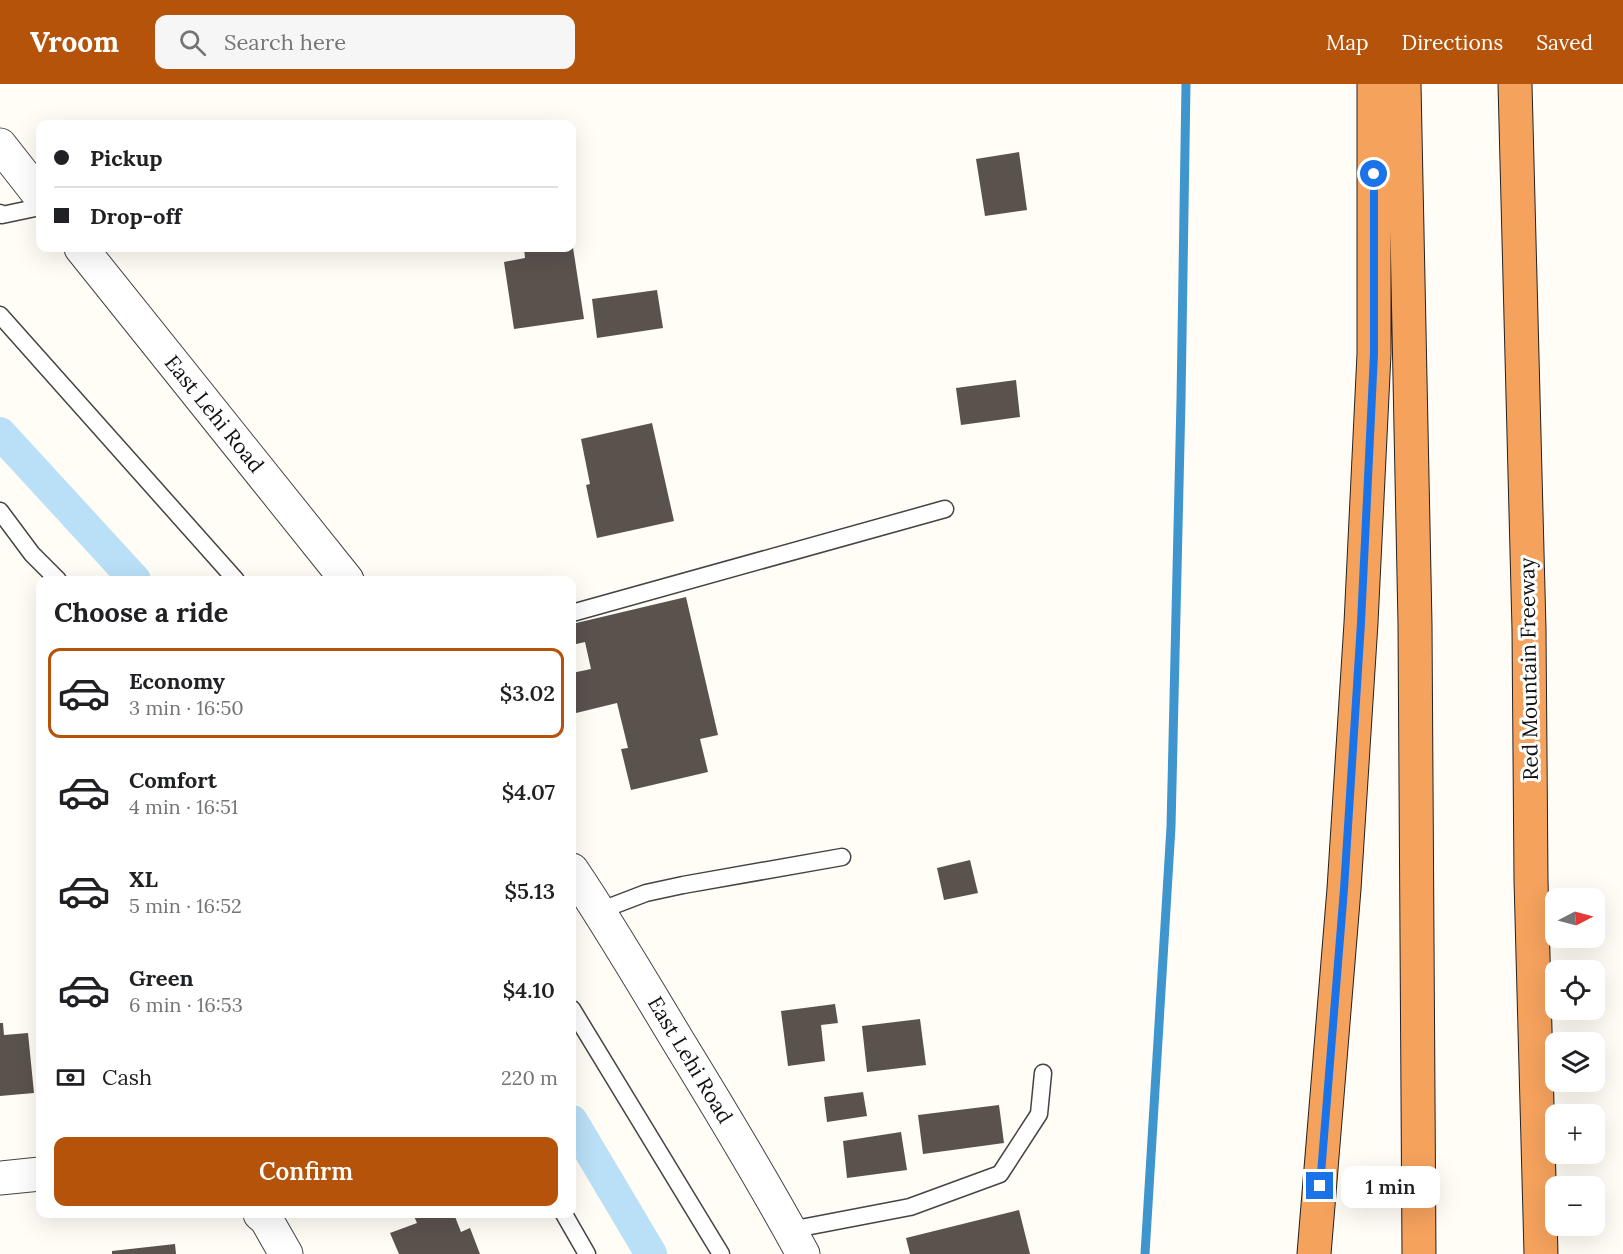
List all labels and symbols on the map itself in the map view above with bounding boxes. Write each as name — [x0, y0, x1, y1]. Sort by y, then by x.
route start — [1360, 160, 1387, 187]
street label: East Lehi Road — [159, 349, 270, 478]
street label: Red Mountain Freeway — [1513, 557, 1544, 781]
north arrow — [1545, 888, 1605, 948]
street label: East Lehi Road — [642, 991, 739, 1128]
callout: 1 min — [1341, 1165, 1440, 1207]
route end — [1306, 1172, 1333, 1199]

